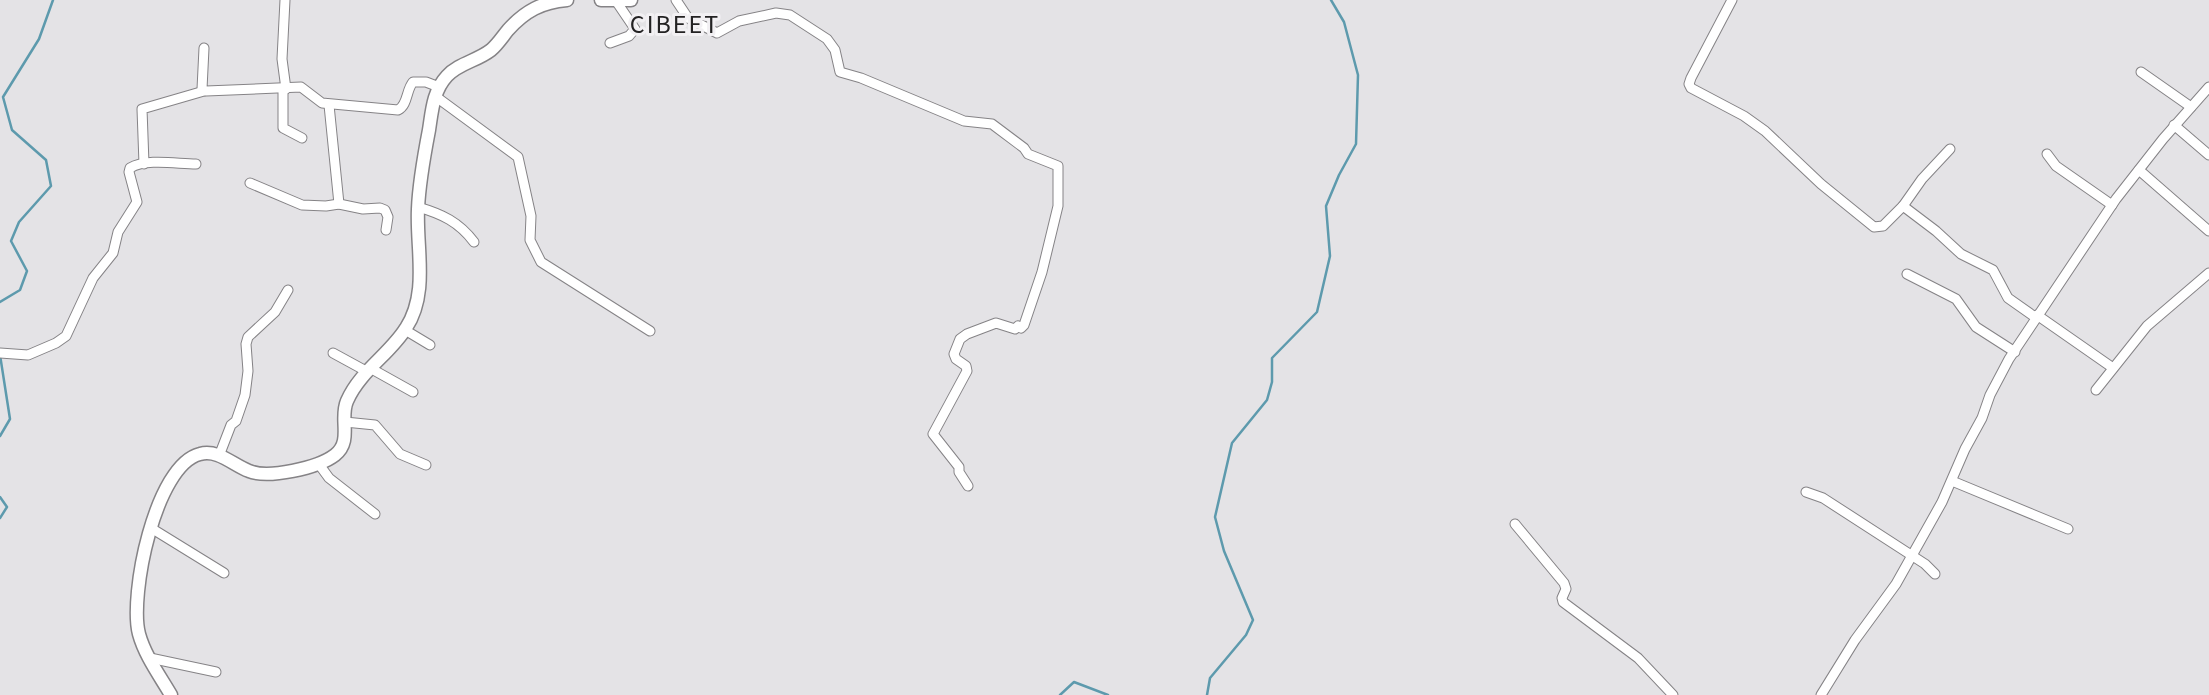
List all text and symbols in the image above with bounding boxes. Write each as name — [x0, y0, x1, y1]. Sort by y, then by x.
district label: CIBEET — [630, 6, 720, 43]

